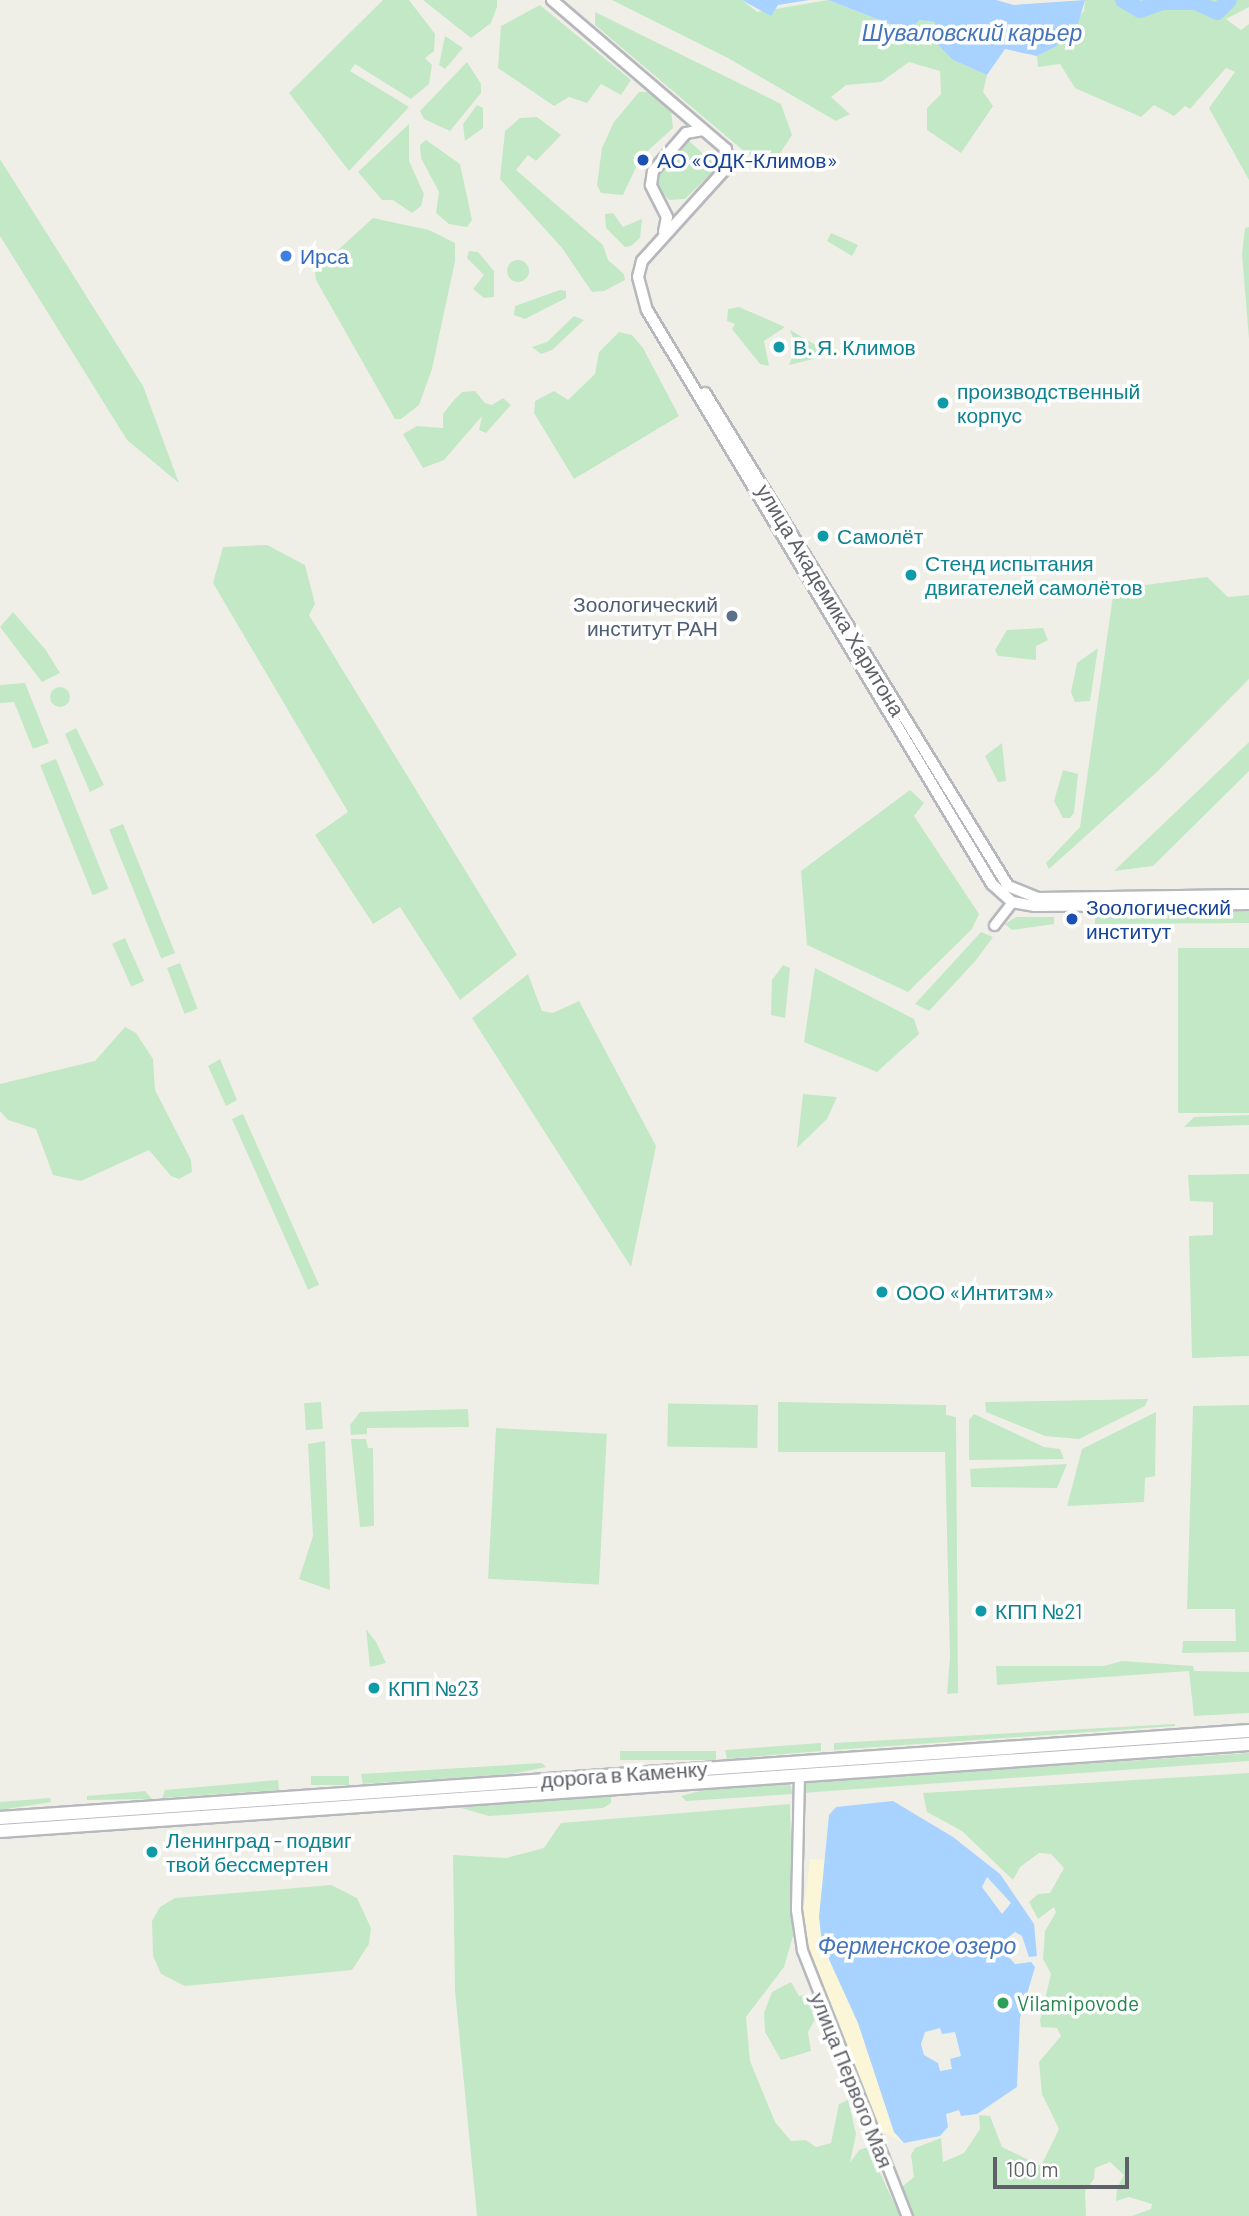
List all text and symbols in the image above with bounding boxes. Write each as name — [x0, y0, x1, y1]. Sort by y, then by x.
water label: Шуваловский карьер — [862, 18, 1082, 46]
place label: АО «ОДК-Климов» — [657, 147, 838, 173]
marker: АО «ОДК-Климов» — [635, 152, 651, 168]
place label: Ирса — [300, 243, 349, 269]
marker: Ирса — [278, 248, 294, 264]
place label: В. Я. Климов — [793, 334, 916, 360]
marker: В. Я. Климов — [771, 339, 787, 355]
place label: производственный корпус — [957, 378, 1140, 428]
marker: производственный корпус — [935, 395, 951, 411]
street label: улица Академика Харитона — [752, 479, 910, 721]
place label: Самолёт — [837, 523, 923, 549]
marker: Самолёт — [815, 528, 831, 544]
place label: Стенд испытания двигателей самолётов — [925, 550, 1143, 600]
marker: Стенд испытания двигателей самолётов — [903, 567, 919, 583]
place label: Зоологический институт РАН — [573, 591, 718, 641]
marker: Зоологический институт РАН — [724, 608, 740, 624]
place label: Зоологический институт — [1086, 894, 1231, 944]
marker: Зоологический институт — [1064, 911, 1080, 927]
place label: ООО «Интитэм» — [896, 1279, 1055, 1305]
marker: ООО «Интитэм» — [874, 1284, 890, 1300]
place label: КПП №21 — [995, 1598, 1082, 1624]
marker: КПП №21 — [973, 1603, 989, 1619]
place label: КПП №23 — [388, 1675, 479, 1701]
marker: КПП №23 — [366, 1680, 382, 1696]
street label: дорога в Каменку — [540, 1756, 708, 1792]
place label: Ленинград - подвиг твой бессмертен — [166, 1827, 352, 1877]
marker: Ленинград - подвиг твой бессмертен — [144, 1844, 160, 1860]
water label: Ферменское озеро — [818, 1931, 1016, 1959]
street label: улица Первого Мая — [805, 1989, 899, 2171]
place label: Vilamipovode — [1017, 1990, 1139, 2016]
marker: Vilamipovode — [995, 1995, 1011, 2011]
scale bar — [997, 2142, 1134, 2186]
text: 100 m — [1006, 2156, 1059, 2181]

